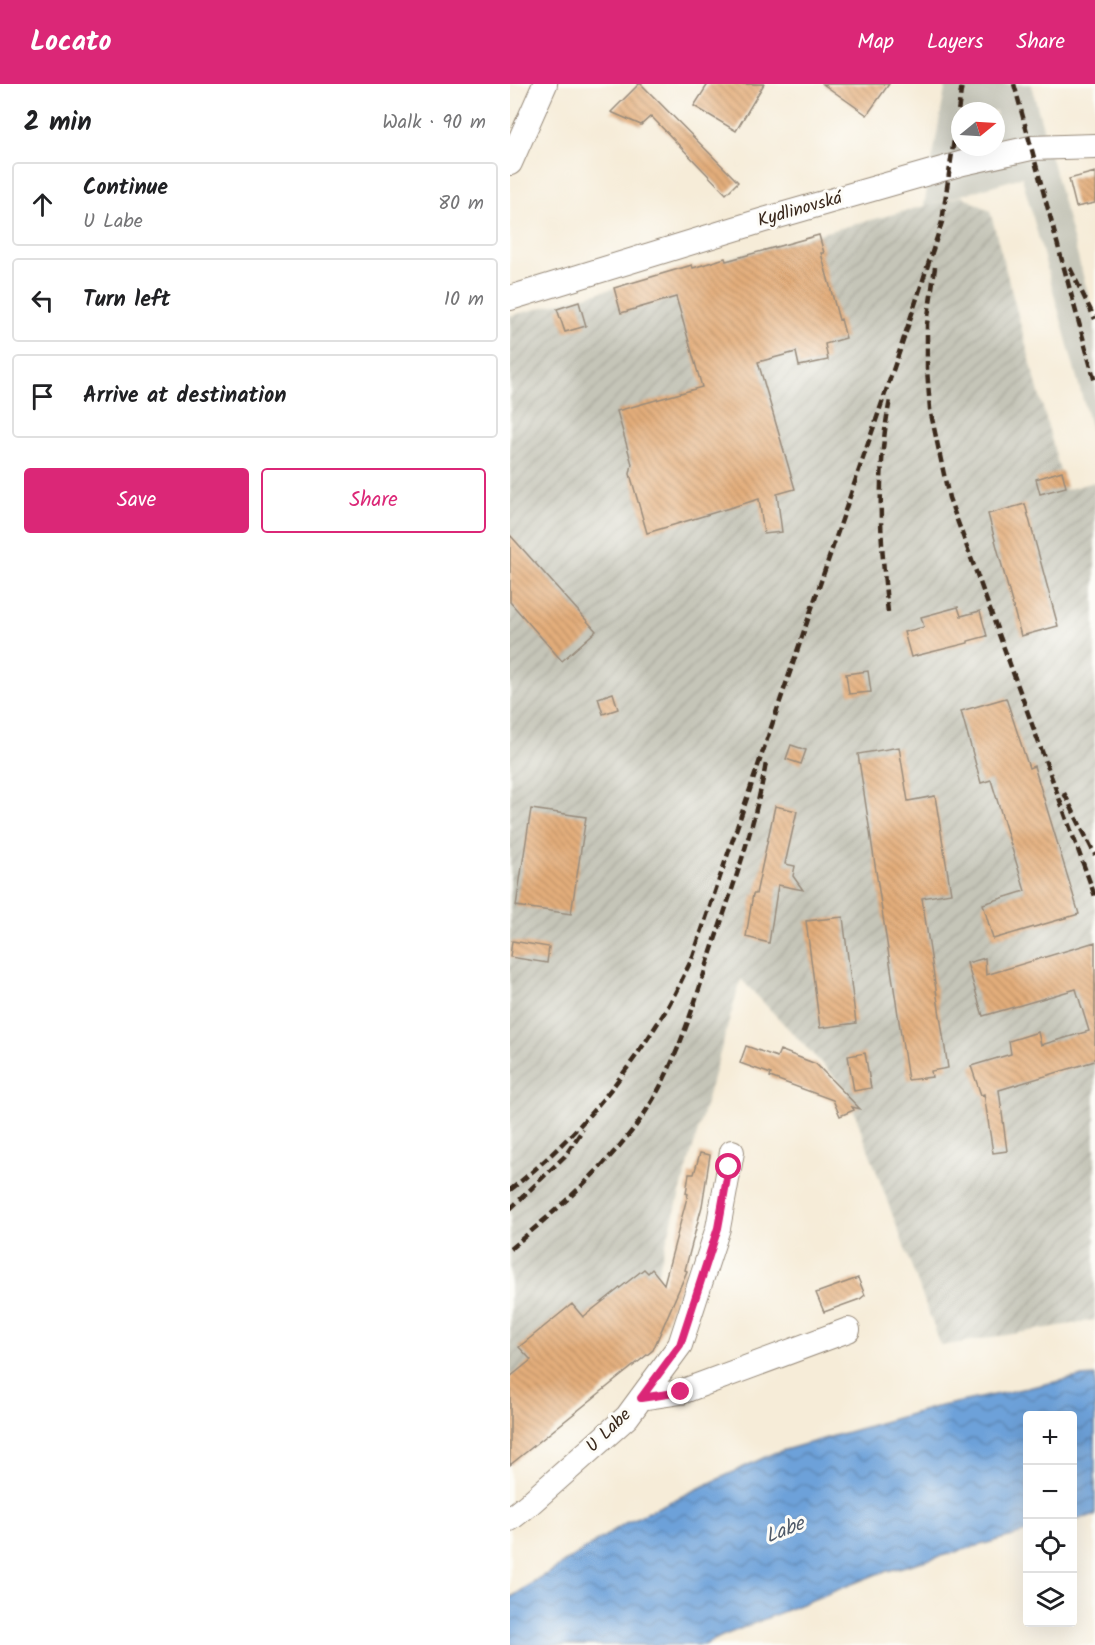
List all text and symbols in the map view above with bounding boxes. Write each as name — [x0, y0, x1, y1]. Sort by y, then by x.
text: Locato — [30, 20, 111, 65]
text: Map — [857, 26, 894, 59]
text: Layers — [927, 26, 983, 59]
text: Share — [1016, 26, 1065, 59]
text: 2 min — [24, 102, 92, 144]
north arrow — [951, 102, 1005, 156]
text: Walk · 90 m — [382, 107, 486, 139]
text: Continue — [83, 171, 168, 206]
street label: Kydlinovská — [754, 184, 847, 236]
icon: ahead — [26, 188, 59, 221]
text: 80 m — [438, 188, 484, 220]
text: U Labe — [83, 206, 143, 238]
text: Turn left — [83, 283, 170, 318]
icon: left — [26, 284, 59, 317]
text: 10 m — [444, 284, 484, 316]
text: Arrive at destination — [83, 379, 286, 414]
icon: arrive — [26, 380, 59, 413]
button: Save — [24, 468, 249, 533]
button: Share — [261, 468, 486, 533]
route start — [715, 1153, 741, 1179]
route end — [667, 1378, 693, 1404]
street label: U Labe — [580, 1402, 638, 1460]
map controls — [1023, 1411, 1077, 1627]
button: + — [1023, 1411, 1077, 1465]
button: − — [1023, 1465, 1077, 1519]
water label: Labe — [761, 1508, 811, 1553]
button: locate — [1023, 1519, 1077, 1573]
button: layers — [1023, 1573, 1077, 1627]

